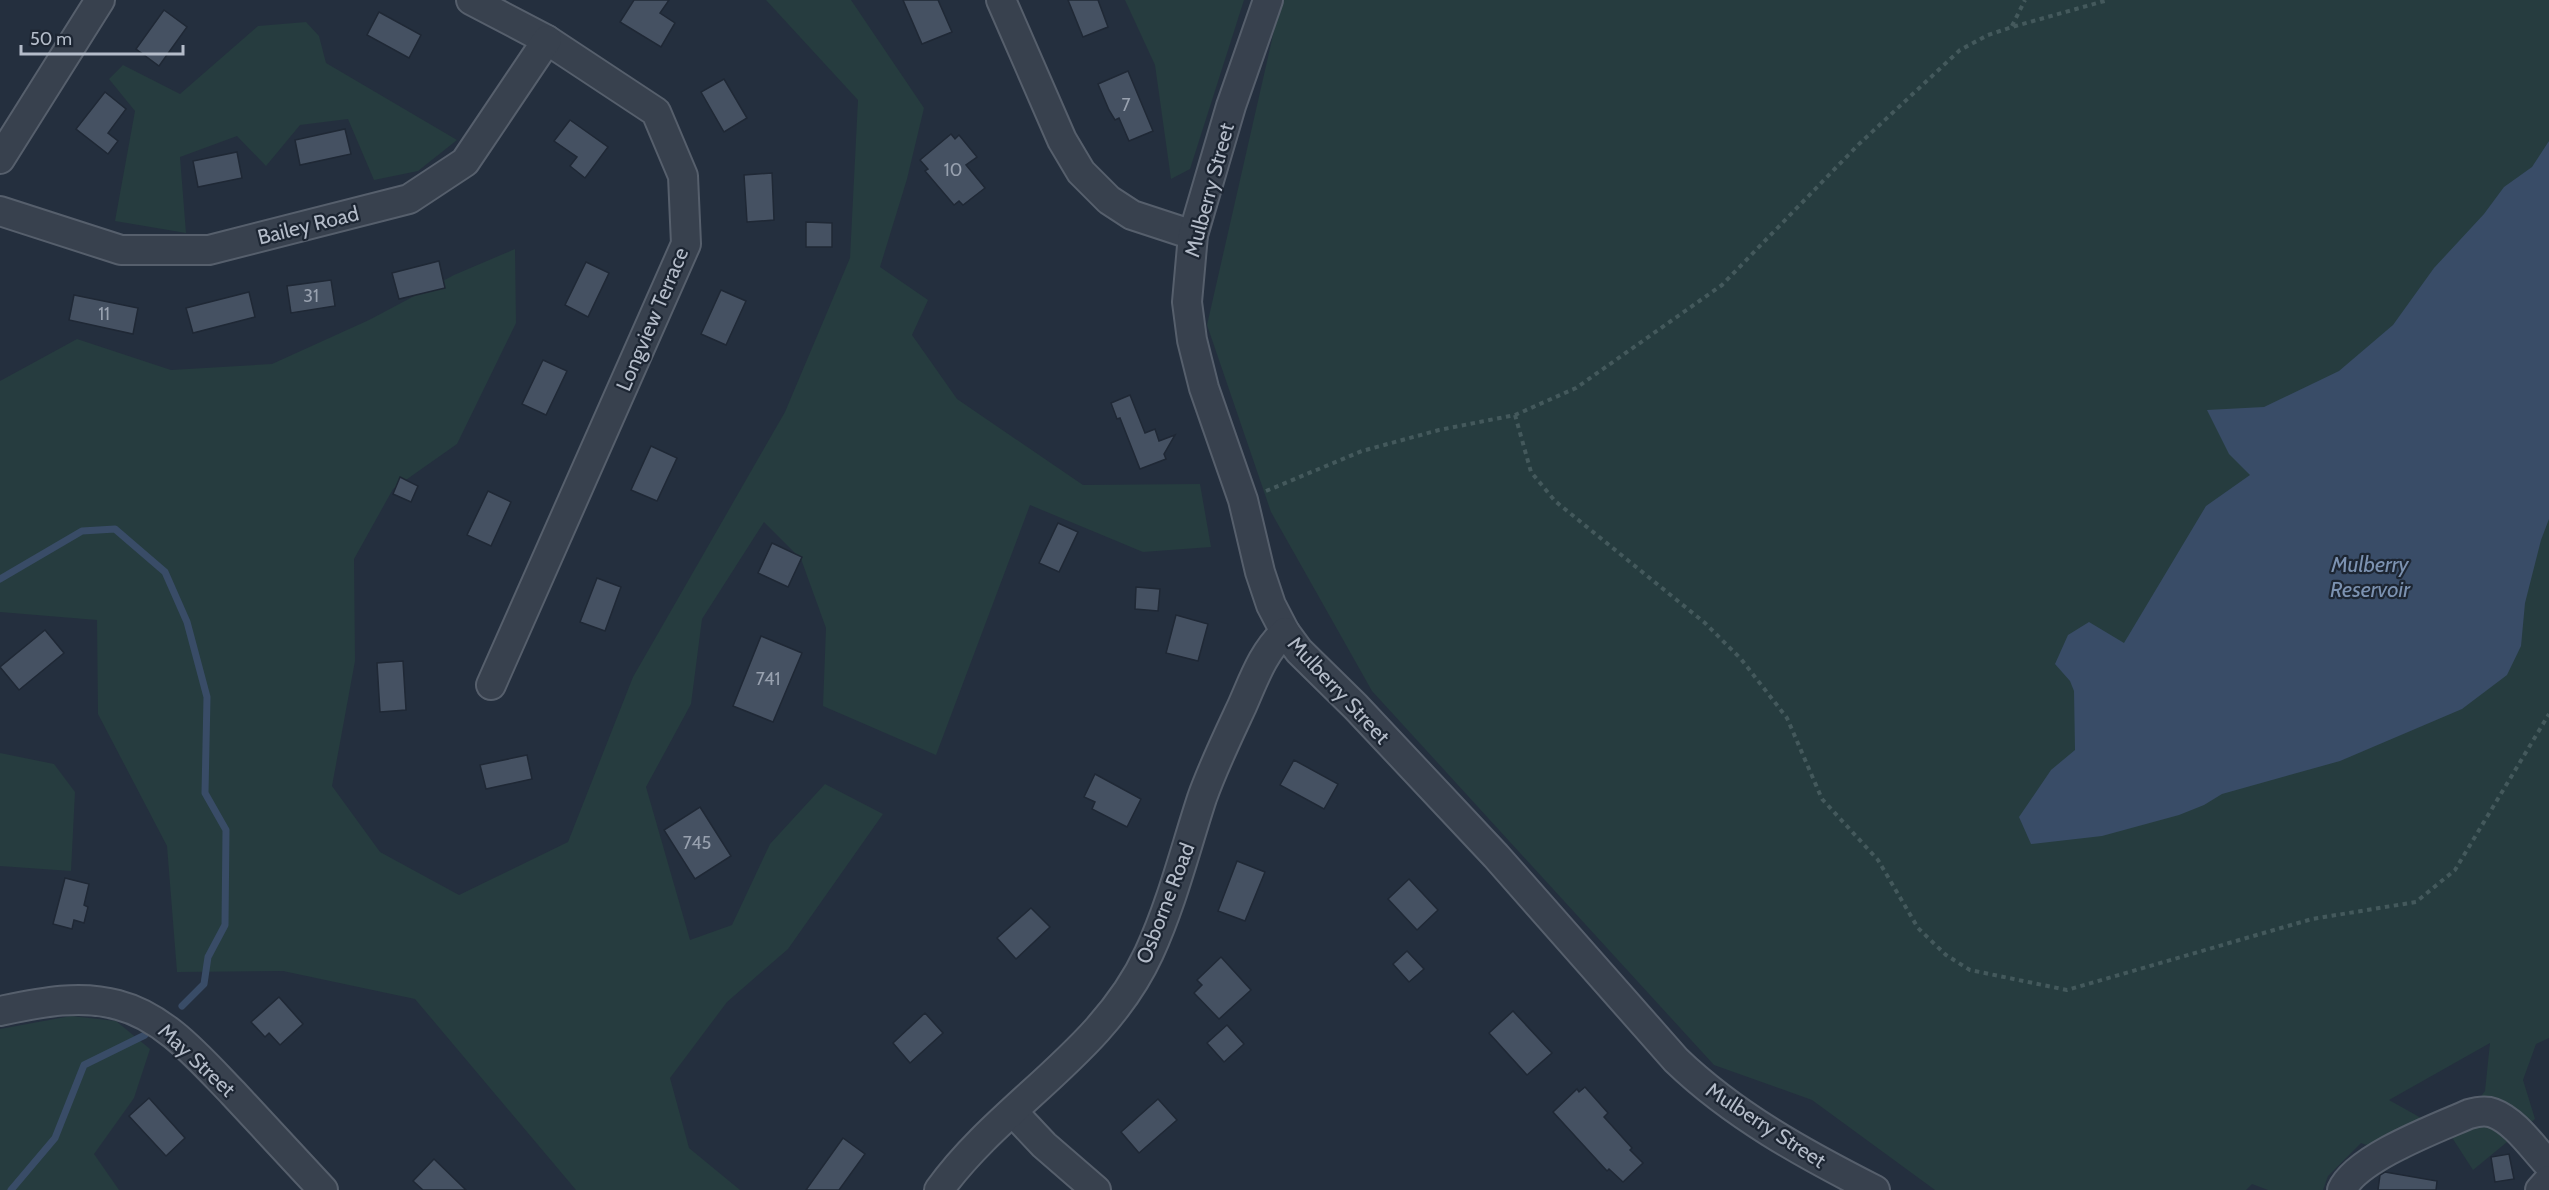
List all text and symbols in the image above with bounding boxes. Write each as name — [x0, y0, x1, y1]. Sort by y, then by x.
scale bar — [21, 18, 183, 56]
text: 50 m — [30, 28, 72, 50]
house number: 7 — [1121, 94, 1131, 116]
street label: Mulberry Street — [1179, 120, 1239, 260]
house number: 10 — [944, 159, 962, 181]
street label: Bailey Road — [255, 200, 361, 250]
street label: Longview Terrace — [611, 243, 694, 394]
house number: 31 — [303, 285, 319, 307]
house number: 11 — [98, 303, 110, 325]
water label: Mulberry Reservoir — [2330, 551, 2411, 603]
street label: Mulberry Street — [1283, 631, 1395, 749]
house number: 741 — [756, 668, 780, 690]
house number: 745 — [683, 832, 711, 854]
street label: Osborne Road — [1131, 839, 1199, 967]
street label: May Street — [153, 1018, 241, 1102]
street label: Mulberry Street — [1701, 1077, 1831, 1173]

